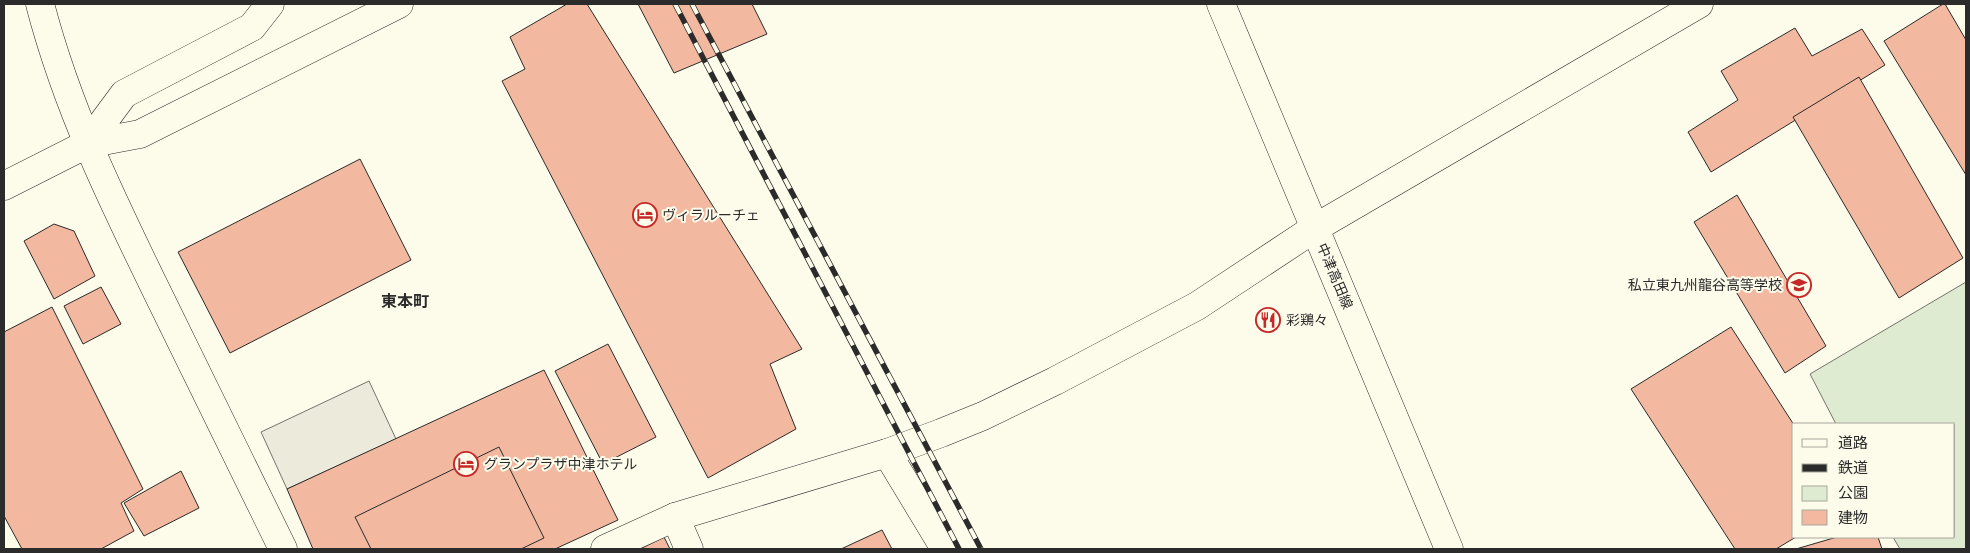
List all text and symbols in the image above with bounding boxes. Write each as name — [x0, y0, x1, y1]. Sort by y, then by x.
hotel icon: ヴィラルーチェ — [632, 202, 658, 228]
place label: ヴィラルーチェ — [662, 206, 760, 223]
street label: 中津高田線 — [1314, 240, 1357, 311]
school or university icon: 私立東九州龍谷高等学校 — [1786, 272, 1812, 298]
place label: 私立東九州龍谷高等学校 — [1628, 276, 1782, 293]
district label: 東本町 — [381, 291, 429, 310]
restaurant icon: 彩鶏々 — [1255, 307, 1281, 333]
place label: 彩鶏々 — [1286, 311, 1328, 328]
legend — [1792, 423, 1955, 538]
text: 道路 — [1838, 433, 1868, 451]
hotel icon: グランプラザ中津ホテル — [453, 451, 479, 477]
place label: グランプラザ中津ホテル — [484, 455, 638, 472]
text: 鉄道 — [1838, 458, 1868, 476]
text: 公園 — [1838, 483, 1868, 501]
text: 建物 — [1838, 508, 1868, 526]

